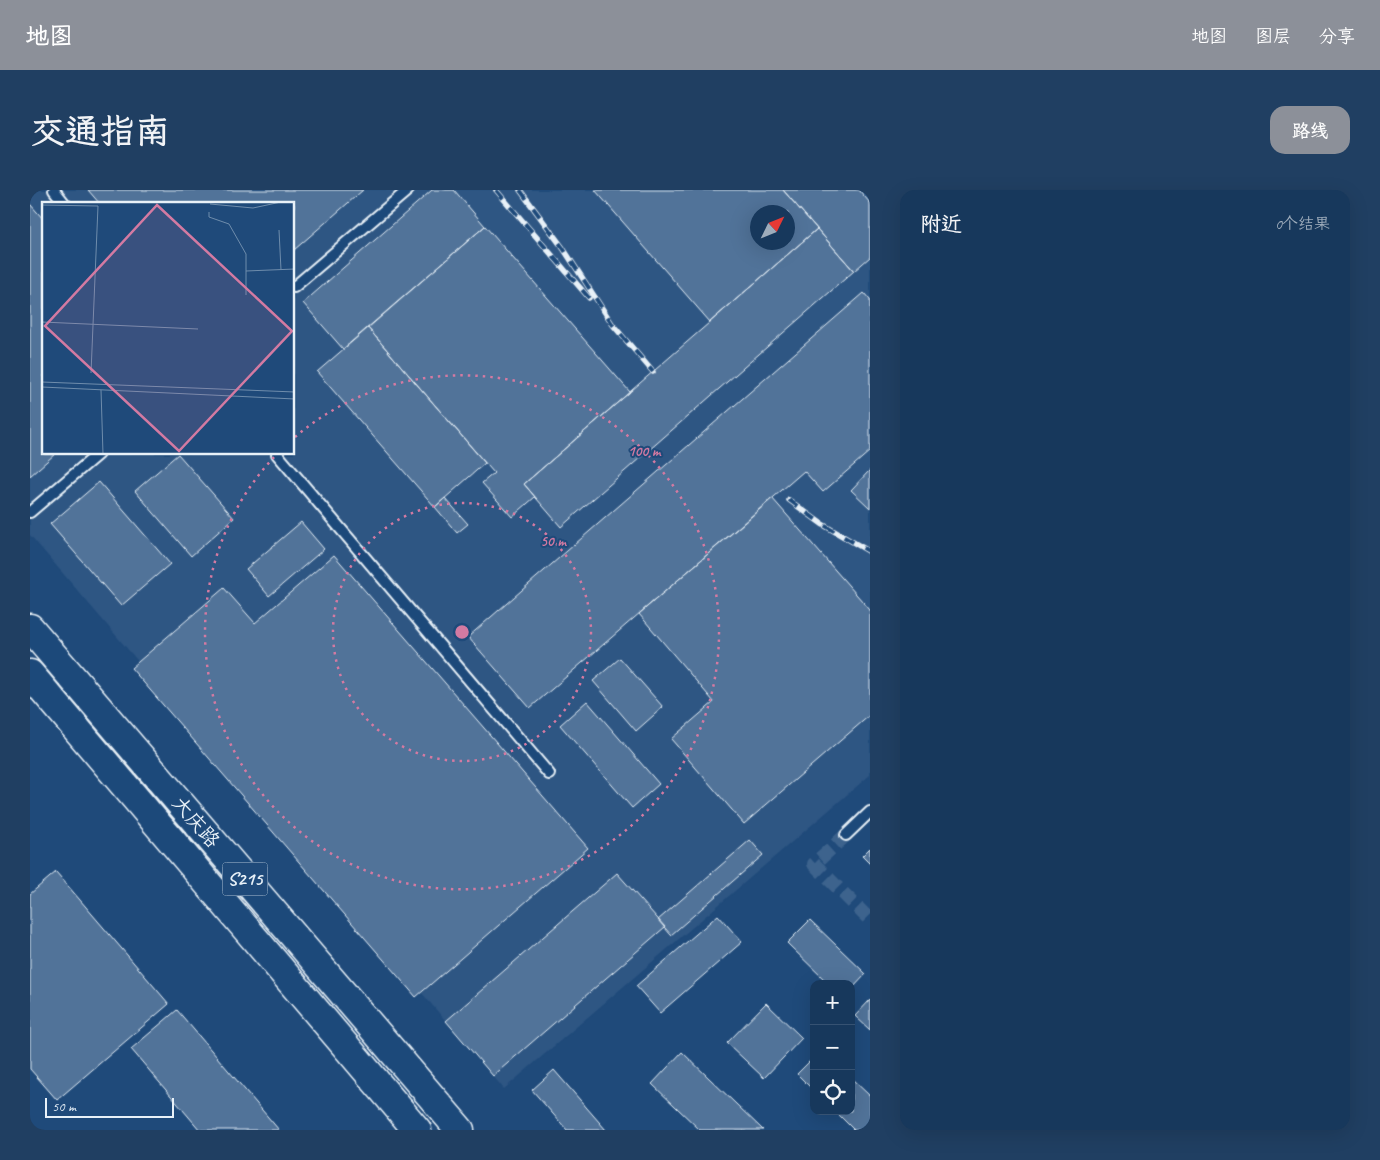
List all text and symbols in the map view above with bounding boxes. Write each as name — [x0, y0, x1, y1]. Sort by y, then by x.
text: 地图 — [25, 21, 73, 51]
text: 地图 — [1191, 25, 1227, 47]
text: 图层 — [1255, 25, 1291, 47]
text: 分享 — [1319, 25, 1355, 47]
button: 路线 — [1270, 106, 1350, 154]
text: 交通指南 — [30, 109, 170, 154]
inset map — [42, 202, 295, 455]
north arrow — [750, 205, 795, 250]
text: 附近 — [920, 211, 962, 237]
text: 0个结果 — [1275, 214, 1330, 234]
text: 100 m — [628, 442, 662, 461]
text: 50 m — [540, 532, 567, 551]
centre of rings — [453, 623, 471, 641]
street label: 大庆路 — [167, 791, 226, 854]
road number: S215 — [222, 862, 268, 896]
map controls — [810, 980, 855, 1115]
button: + — [810, 980, 855, 1025]
button: − — [810, 1025, 855, 1070]
button: locate — [810, 1070, 855, 1115]
scale bar — [45, 1095, 174, 1118]
text: 50 m — [52, 1098, 76, 1115]

